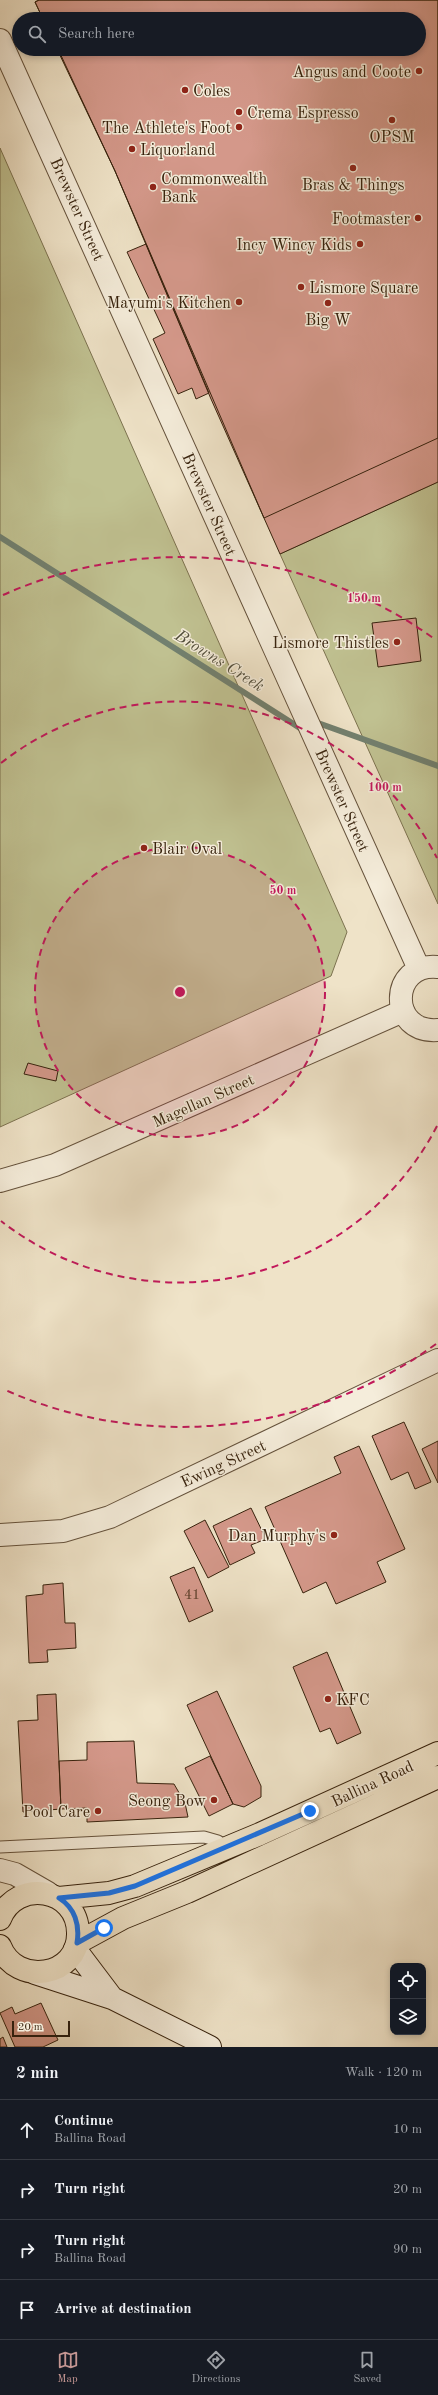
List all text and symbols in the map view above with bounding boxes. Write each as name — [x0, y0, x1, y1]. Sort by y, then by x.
search box — [12, 12, 426, 56]
icon: search — [26, 23, 48, 45]
text: Search here — [58, 27, 135, 42]
place label: Angus and Coote — [293, 65, 411, 81]
marker: Angus and Coote — [414, 66, 424, 76]
place label: Coles — [193, 84, 230, 100]
marker: Coles — [180, 85, 190, 95]
place label: Crema Espresso — [247, 106, 359, 122]
marker: Crema Espresso — [234, 107, 244, 117]
marker: OPSM — [387, 115, 397, 125]
place label: The Athlete's Foot — [101, 121, 231, 137]
marker: The Athlete's Foot — [234, 122, 244, 132]
place label: OPSM — [369, 130, 415, 146]
place label: Liquorland — [140, 143, 215, 159]
marker: Liquorland — [127, 144, 137, 154]
street label: Brewster Street — [46, 156, 106, 264]
marker: Bras & Things — [348, 163, 358, 173]
place label: Commonwealth Bank — [161, 172, 267, 206]
place label: Bras & Things — [302, 178, 404, 194]
marker: Commonwealth Bank — [148, 182, 158, 192]
place label: Footmaster — [332, 212, 410, 228]
marker: Footmaster — [413, 213, 423, 223]
place label: Incy Wincy Kids — [236, 238, 352, 254]
marker: Incy Wincy Kids — [355, 239, 365, 249]
place label: Lismore Square — [309, 281, 418, 297]
marker: Lismore Square — [296, 282, 306, 292]
place label: Mayumi's Kitchen — [107, 296, 231, 312]
marker: Mayumi's Kitchen — [234, 297, 244, 307]
marker: Big W — [323, 298, 333, 308]
place label: Big W — [305, 313, 351, 329]
street label: Brewster Street — [178, 451, 238, 559]
text: 150 m — [347, 592, 381, 605]
water label: Browns Creek — [171, 627, 267, 695]
place label: Lismore Thistles — [272, 636, 389, 652]
marker: Lismore Thistles — [392, 637, 402, 647]
street label: Brewster Street — [311, 747, 371, 855]
text: 100 m — [368, 782, 402, 794]
place label: Blair Oval — [152, 842, 222, 858]
marker: Blair Oval — [139, 843, 149, 853]
text: 50 m — [270, 884, 297, 897]
centre of rings — [173, 985, 187, 999]
street label: Magellan Street — [151, 1072, 257, 1131]
street label: Ewing Street — [179, 1438, 269, 1491]
place label: Dan Murphy's — [228, 1529, 326, 1545]
marker: Dan Murphy's — [329, 1530, 339, 1540]
house number: 41 — [184, 1588, 200, 1602]
place label: KFC — [336, 1693, 370, 1709]
marker: KFC — [323, 1694, 333, 1704]
street label: Ballina Road — [329, 1759, 416, 1811]
place label: Seong Bow — [128, 1794, 207, 1810]
marker: Seong Bow — [209, 1795, 219, 1805]
route end — [301, 1802, 319, 1820]
place label: Pool Care — [23, 1805, 90, 1821]
marker: Pool Care — [93, 1806, 103, 1816]
route start — [95, 1919, 113, 1937]
map controls — [390, 1963, 426, 2035]
button: locate — [390, 1963, 426, 1999]
button: layers — [390, 1999, 426, 2035]
scale bar — [12, 2019, 70, 2038]
text: 20 m — [18, 2022, 43, 2033]
text: 2 min — [16, 2065, 59, 2082]
text: Walk · 120 m — [345, 2066, 422, 2079]
text: Continue — [54, 2114, 113, 2129]
icon: ahead — [16, 2119, 38, 2141]
text: 10 m — [393, 2123, 422, 2136]
text: Ballina Road — [54, 2132, 126, 2145]
icon: right — [16, 2179, 38, 2201]
text: Turn right — [54, 2182, 125, 2197]
text: 20 m — [393, 2183, 422, 2196]
text: Turn right — [54, 2234, 125, 2249]
icon: right — [16, 2239, 38, 2261]
text: 90 m — [393, 2243, 422, 2256]
text: Ballina Road — [54, 2252, 126, 2265]
icon: arrive — [16, 2299, 38, 2321]
text: Arrive at destination — [54, 2302, 192, 2317]
tab: Map — [57, 2349, 79, 2387]
tab: Directions — [192, 2349, 240, 2387]
tab: Saved — [353, 2349, 381, 2387]

